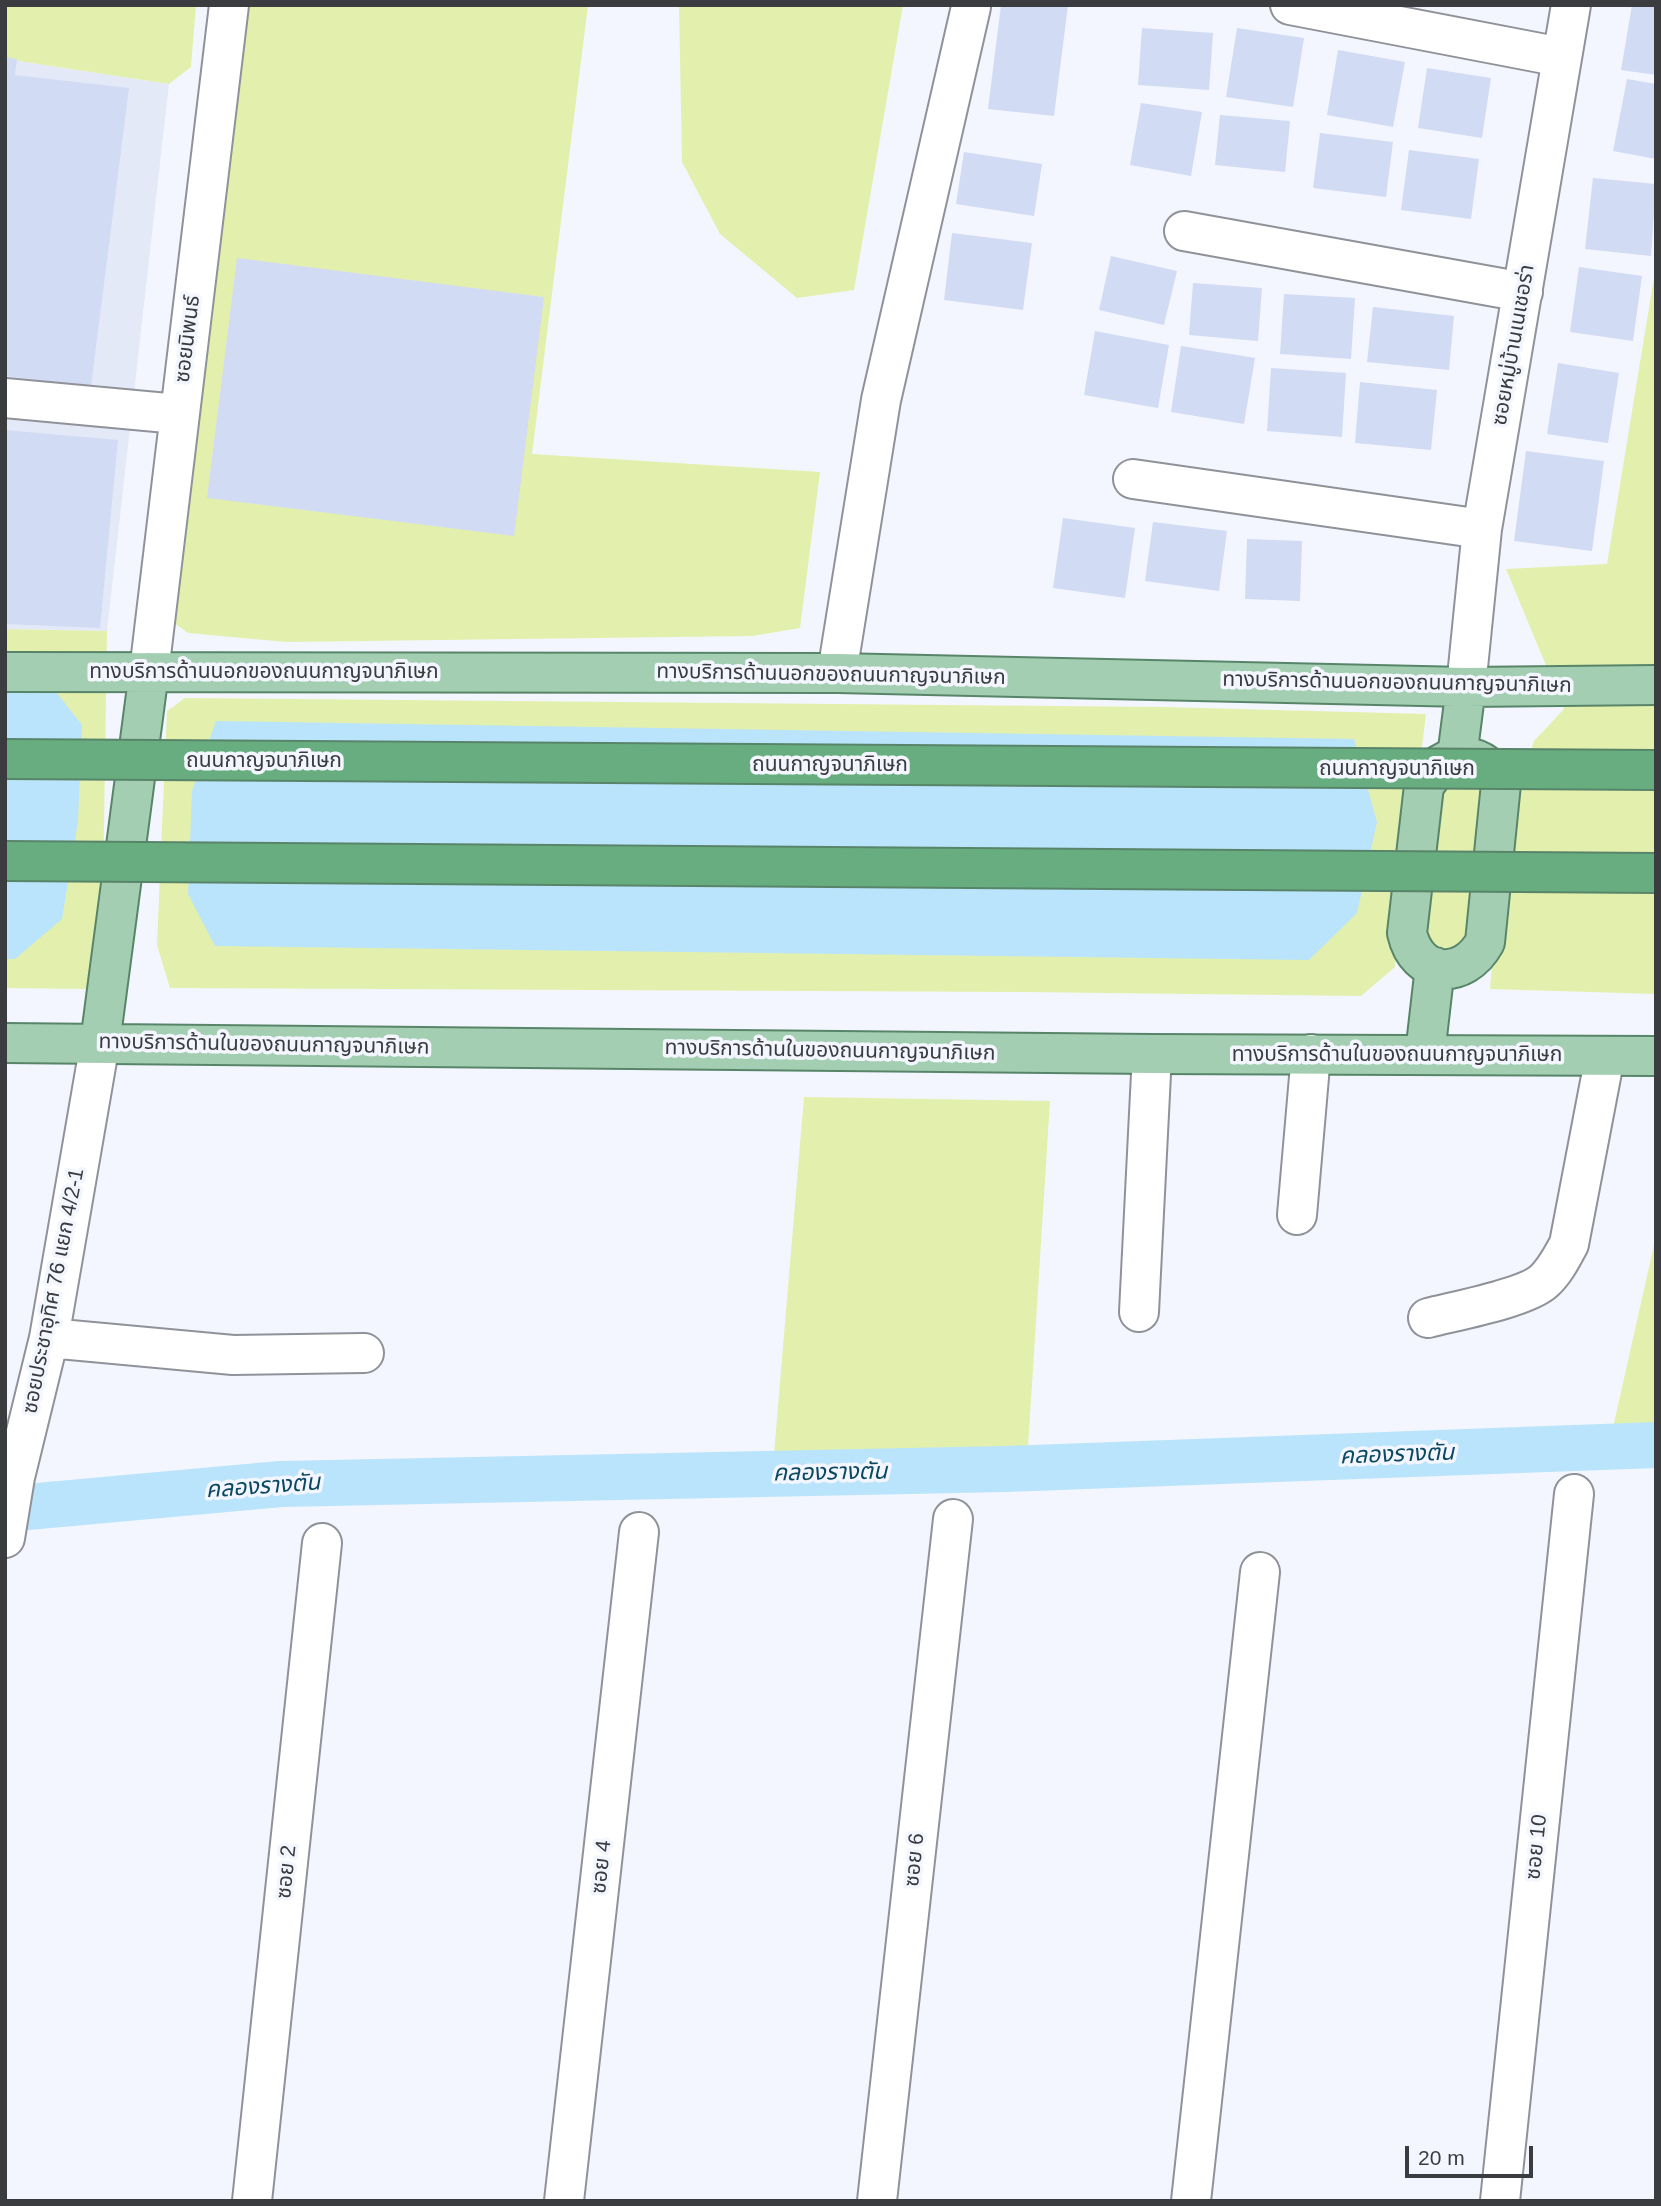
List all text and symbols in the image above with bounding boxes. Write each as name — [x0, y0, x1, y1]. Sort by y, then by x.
street label: ซอยหมู่บ้านเนเชอร่า — [1487, 263, 1541, 427]
street label: ซอยนิพนธ์ — [170, 294, 206, 384]
street label: ทางบริการด้านนอกของถนนกาญจนาภิเษก — [89, 659, 439, 685]
street label: ทางบริการด้านนอกของถนนกาญจนาภิเษก — [656, 659, 1006, 691]
street label: ทางบริการด้านนอกของถนนกาญจนาภิเษก — [1222, 667, 1572, 699]
street label: ถนนกาญจนาภิเษก — [186, 748, 342, 774]
street label: ถนนกาญจนาภิเษก — [752, 752, 908, 778]
street label: ถนนกาญจนาภิเษก — [1319, 756, 1475, 782]
street label: ทางบริการด้านในของถนนกาญจนาภิเษก — [98, 1030, 430, 1060]
street label: ทางบริการด้านในของถนนกาญจนาภิเษก — [664, 1036, 996, 1066]
street label: ทางบริการด้านในของถนนกาญจนาภิเษก — [1232, 1042, 1562, 1068]
street label: ซอยประชาอุทิศ 76 แยก 4/2-1 — [18, 1166, 90, 1416]
water label: คลองรางตัน — [1339, 1439, 1455, 1471]
water label: คลองรางตัน — [773, 1458, 887, 1488]
water label: คลองรางตัน — [205, 1469, 321, 1505]
street label: ซอย 10 — [1521, 1813, 1553, 1881]
street label: ซอย 6 — [900, 1832, 930, 1888]
street label: ซอย 4 — [587, 1839, 617, 1895]
street label: ซอย 2 — [272, 1844, 302, 1900]
scale bar — [1409, 2132, 1537, 2176]
text: 20 m — [1418, 2146, 1465, 2169]

